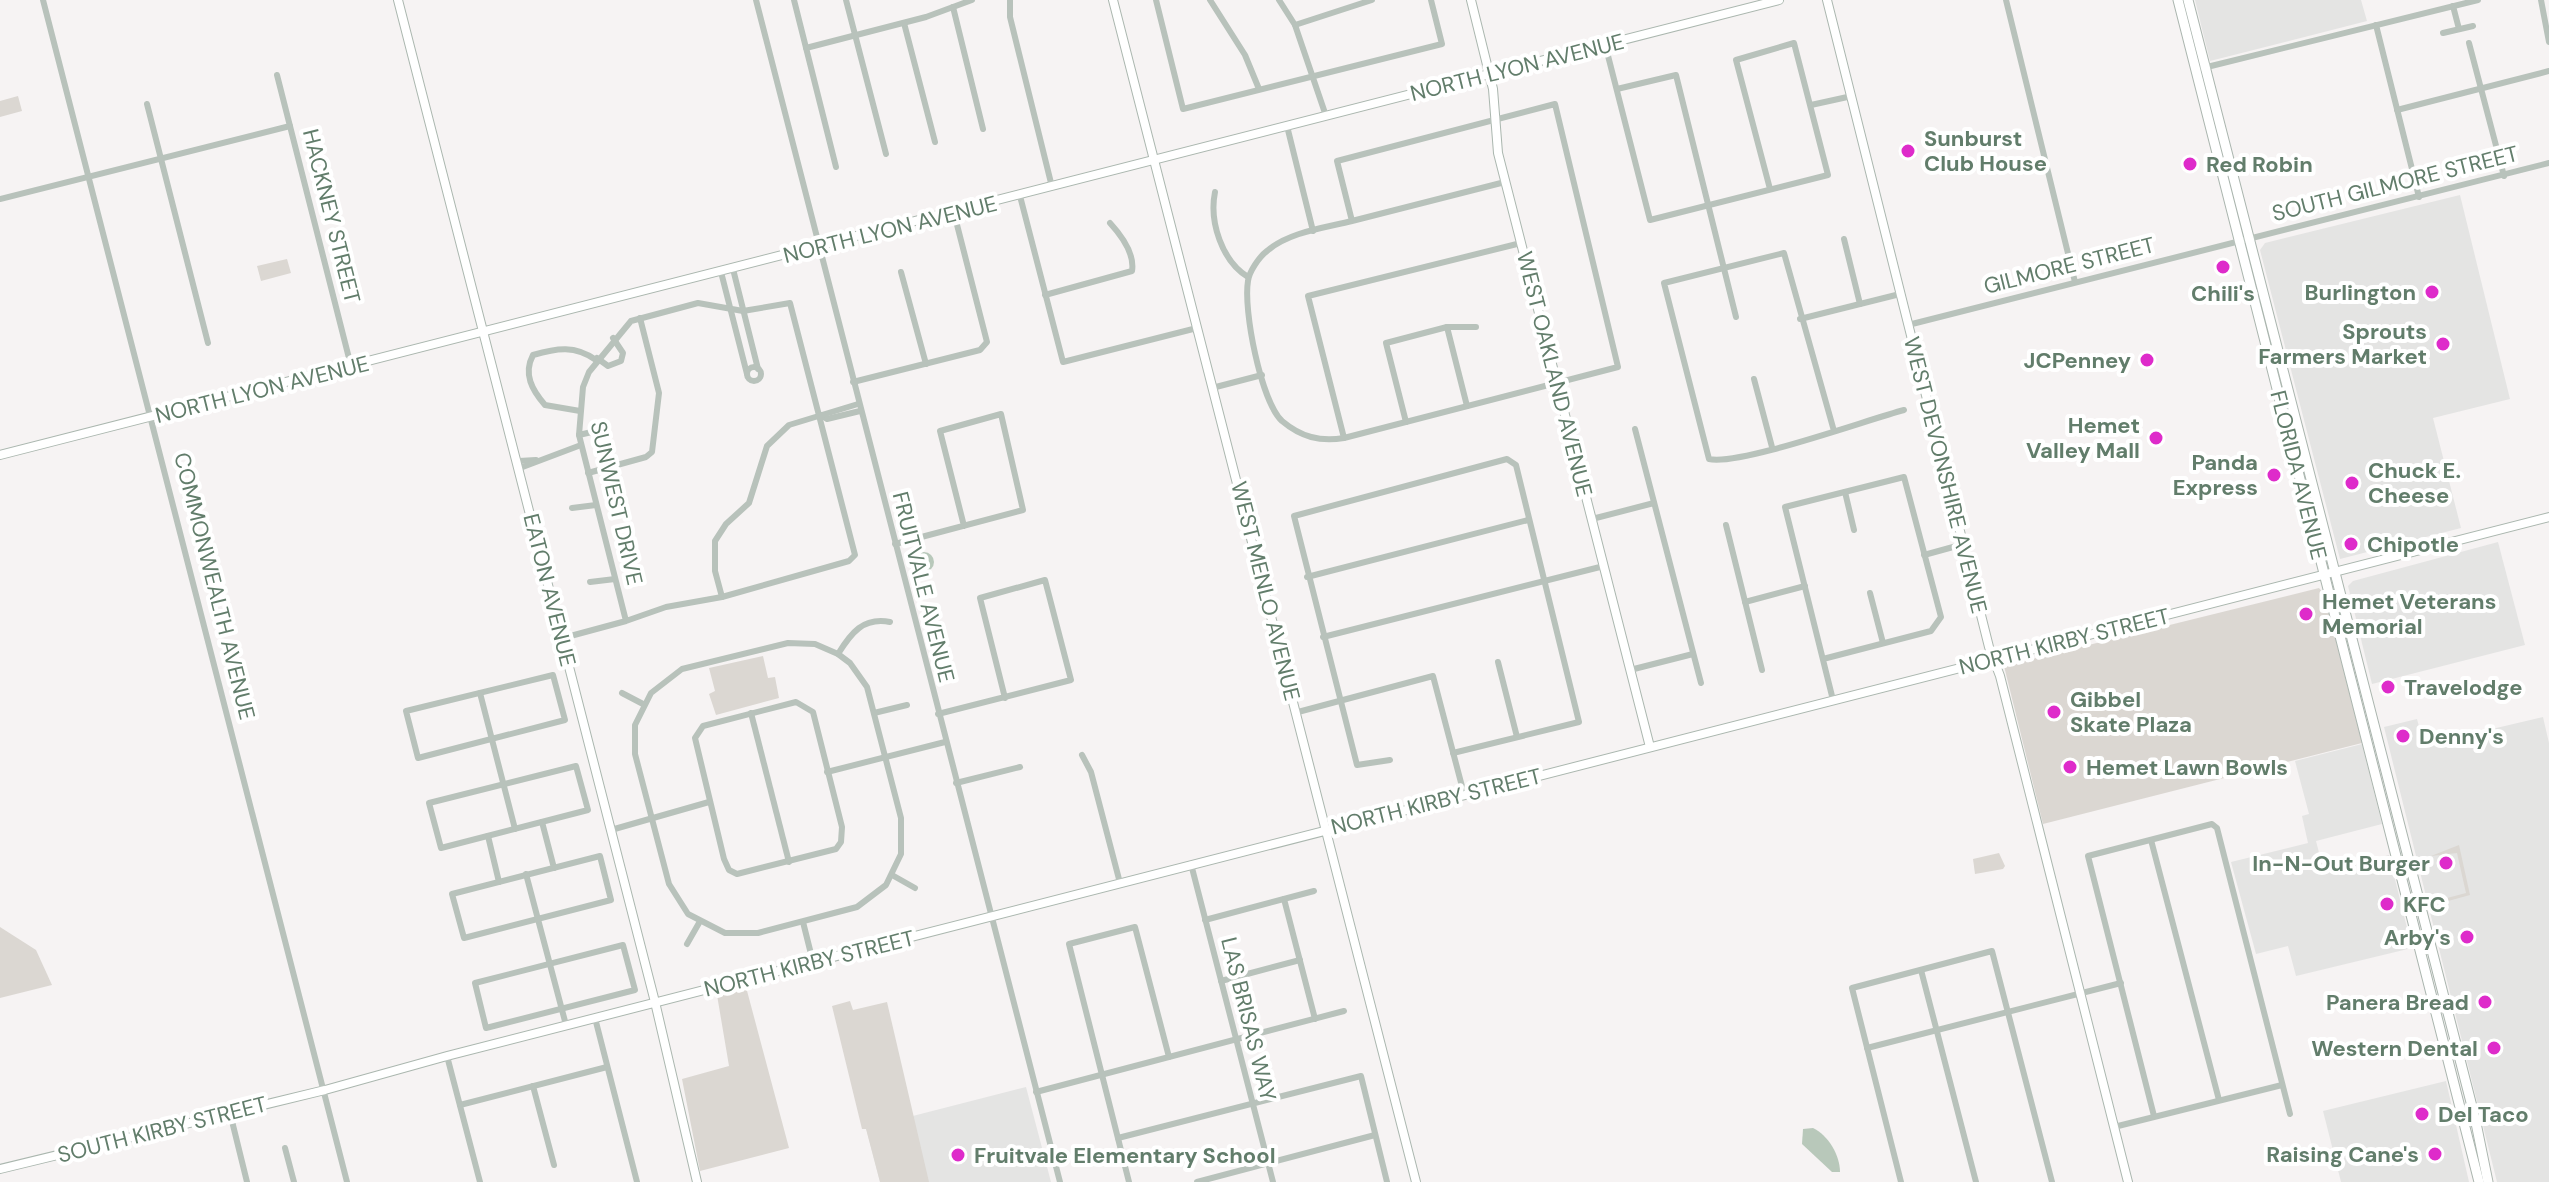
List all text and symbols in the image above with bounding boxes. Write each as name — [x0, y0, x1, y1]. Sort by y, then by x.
street label: NORTH LYON AVENUE — [1407, 27, 1627, 108]
place label: Sunburst Club House — [1924, 124, 2047, 178]
street label: HACKNEY STREET — [296, 126, 367, 306]
street label: SOUTH GILMORE STREET — [2269, 139, 2521, 228]
marker: Sunburst Club House — [1899, 142, 1917, 160]
place label: Red Robin — [2206, 150, 2313, 179]
marker: Red Robin — [2181, 155, 2199, 173]
street label: NORTH LYON AVENUE — [780, 189, 1000, 270]
street label: GILMORE STREET — [1981, 230, 2158, 301]
street label: WEST OAKLAND AVENUE — [1510, 248, 1599, 500]
marker: Chili's — [2214, 258, 2232, 276]
place label: Burlington — [2305, 278, 2416, 307]
place label: Chili's — [2191, 279, 2255, 308]
marker: Burlington — [2423, 283, 2441, 301]
place label: Sprouts Farmers Market — [2258, 317, 2427, 371]
street label: WEST DEVONSHIRE AVENUE — [1897, 334, 1994, 616]
marker: Sprouts Farmers Market — [2434, 335, 2452, 353]
place label: JCPenney — [2024, 346, 2131, 375]
street label: NORTH LYON AVENUE — [152, 349, 372, 430]
marker: JCPenney — [2138, 351, 2156, 369]
street label: FLORIDA AVENUE — [2263, 388, 2334, 563]
place label: Hemet Valley Mall — [2026, 411, 2140, 465]
street label: SUNWEST DRIVE — [584, 418, 649, 588]
marker: Hemet Valley Mall — [2147, 429, 2165, 447]
place label: Panda Express — [2173, 448, 2258, 502]
street label: COMMONWEALTH AVENUE — [167, 450, 262, 723]
place label: Chuck E. Cheese — [2368, 456, 2461, 510]
marker: Panda Express — [2265, 466, 2283, 484]
marker: Chuck E. Cheese — [2343, 474, 2361, 492]
street label: WEST MENLO AVENUE — [1224, 478, 1307, 704]
street label: FRUITVALE AVENUE — [886, 489, 961, 685]
street label: EATON AVENUE — [517, 511, 583, 670]
place label: Chipotle — [2367, 530, 2459, 559]
marker: Chipotle — [2342, 535, 2360, 553]
place label: Hemet Veterans Memorial — [2322, 587, 2496, 641]
street label: NORTH KIRBY STREET — [1956, 601, 2172, 682]
marker: Hemet Veterans Memorial — [2297, 605, 2315, 623]
place label: Travelodge — [2404, 673, 2522, 702]
marker: Travelodge — [2379, 678, 2397, 696]
place label: Gibbel Skate Plaza — [2070, 685, 2192, 739]
marker: Gibbel Skate Plaza — [2045, 703, 2063, 721]
place label: Denny's — [2419, 722, 2504, 751]
marker: Denny's — [2394, 727, 2412, 745]
place label: Hemet Lawn Bowls — [2086, 753, 2288, 782]
marker: Hemet Lawn Bowls — [2061, 758, 2079, 776]
street label: NORTH KIRBY STREET — [1328, 761, 1544, 842]
place label: In-N-Out Burger — [2252, 849, 2430, 878]
marker: In-N-Out Burger — [2437, 854, 2455, 872]
place label: KFC — [2403, 890, 2446, 919]
marker: KFC — [2378, 895, 2396, 913]
street label: NORTH KIRBY STREET — [701, 923, 917, 1004]
place label: Arby's — [2384, 923, 2451, 952]
marker: Arby's — [2458, 928, 2476, 946]
street label: LAS BRISAS WAY — [1214, 934, 1283, 1104]
place label: Panera Bread — [2326, 988, 2469, 1017]
marker: Panera Bread — [2476, 993, 2494, 1011]
place label: Western Dental — [2311, 1034, 2478, 1063]
marker: Western Dental — [2485, 1039, 2503, 1057]
street label: SOUTH KIRBY STREET — [54, 1089, 270, 1170]
place label: Del Taco — [2438, 1100, 2529, 1129]
marker: Del Taco — [2413, 1105, 2431, 1123]
place label: Raising Cane's — [2266, 1140, 2419, 1169]
place label: Fruitvale Elementary School — [974, 1141, 1276, 1170]
marker: Raising Cane's — [2426, 1145, 2444, 1163]
marker: Fruitvale Elementary School — [949, 1146, 967, 1164]

